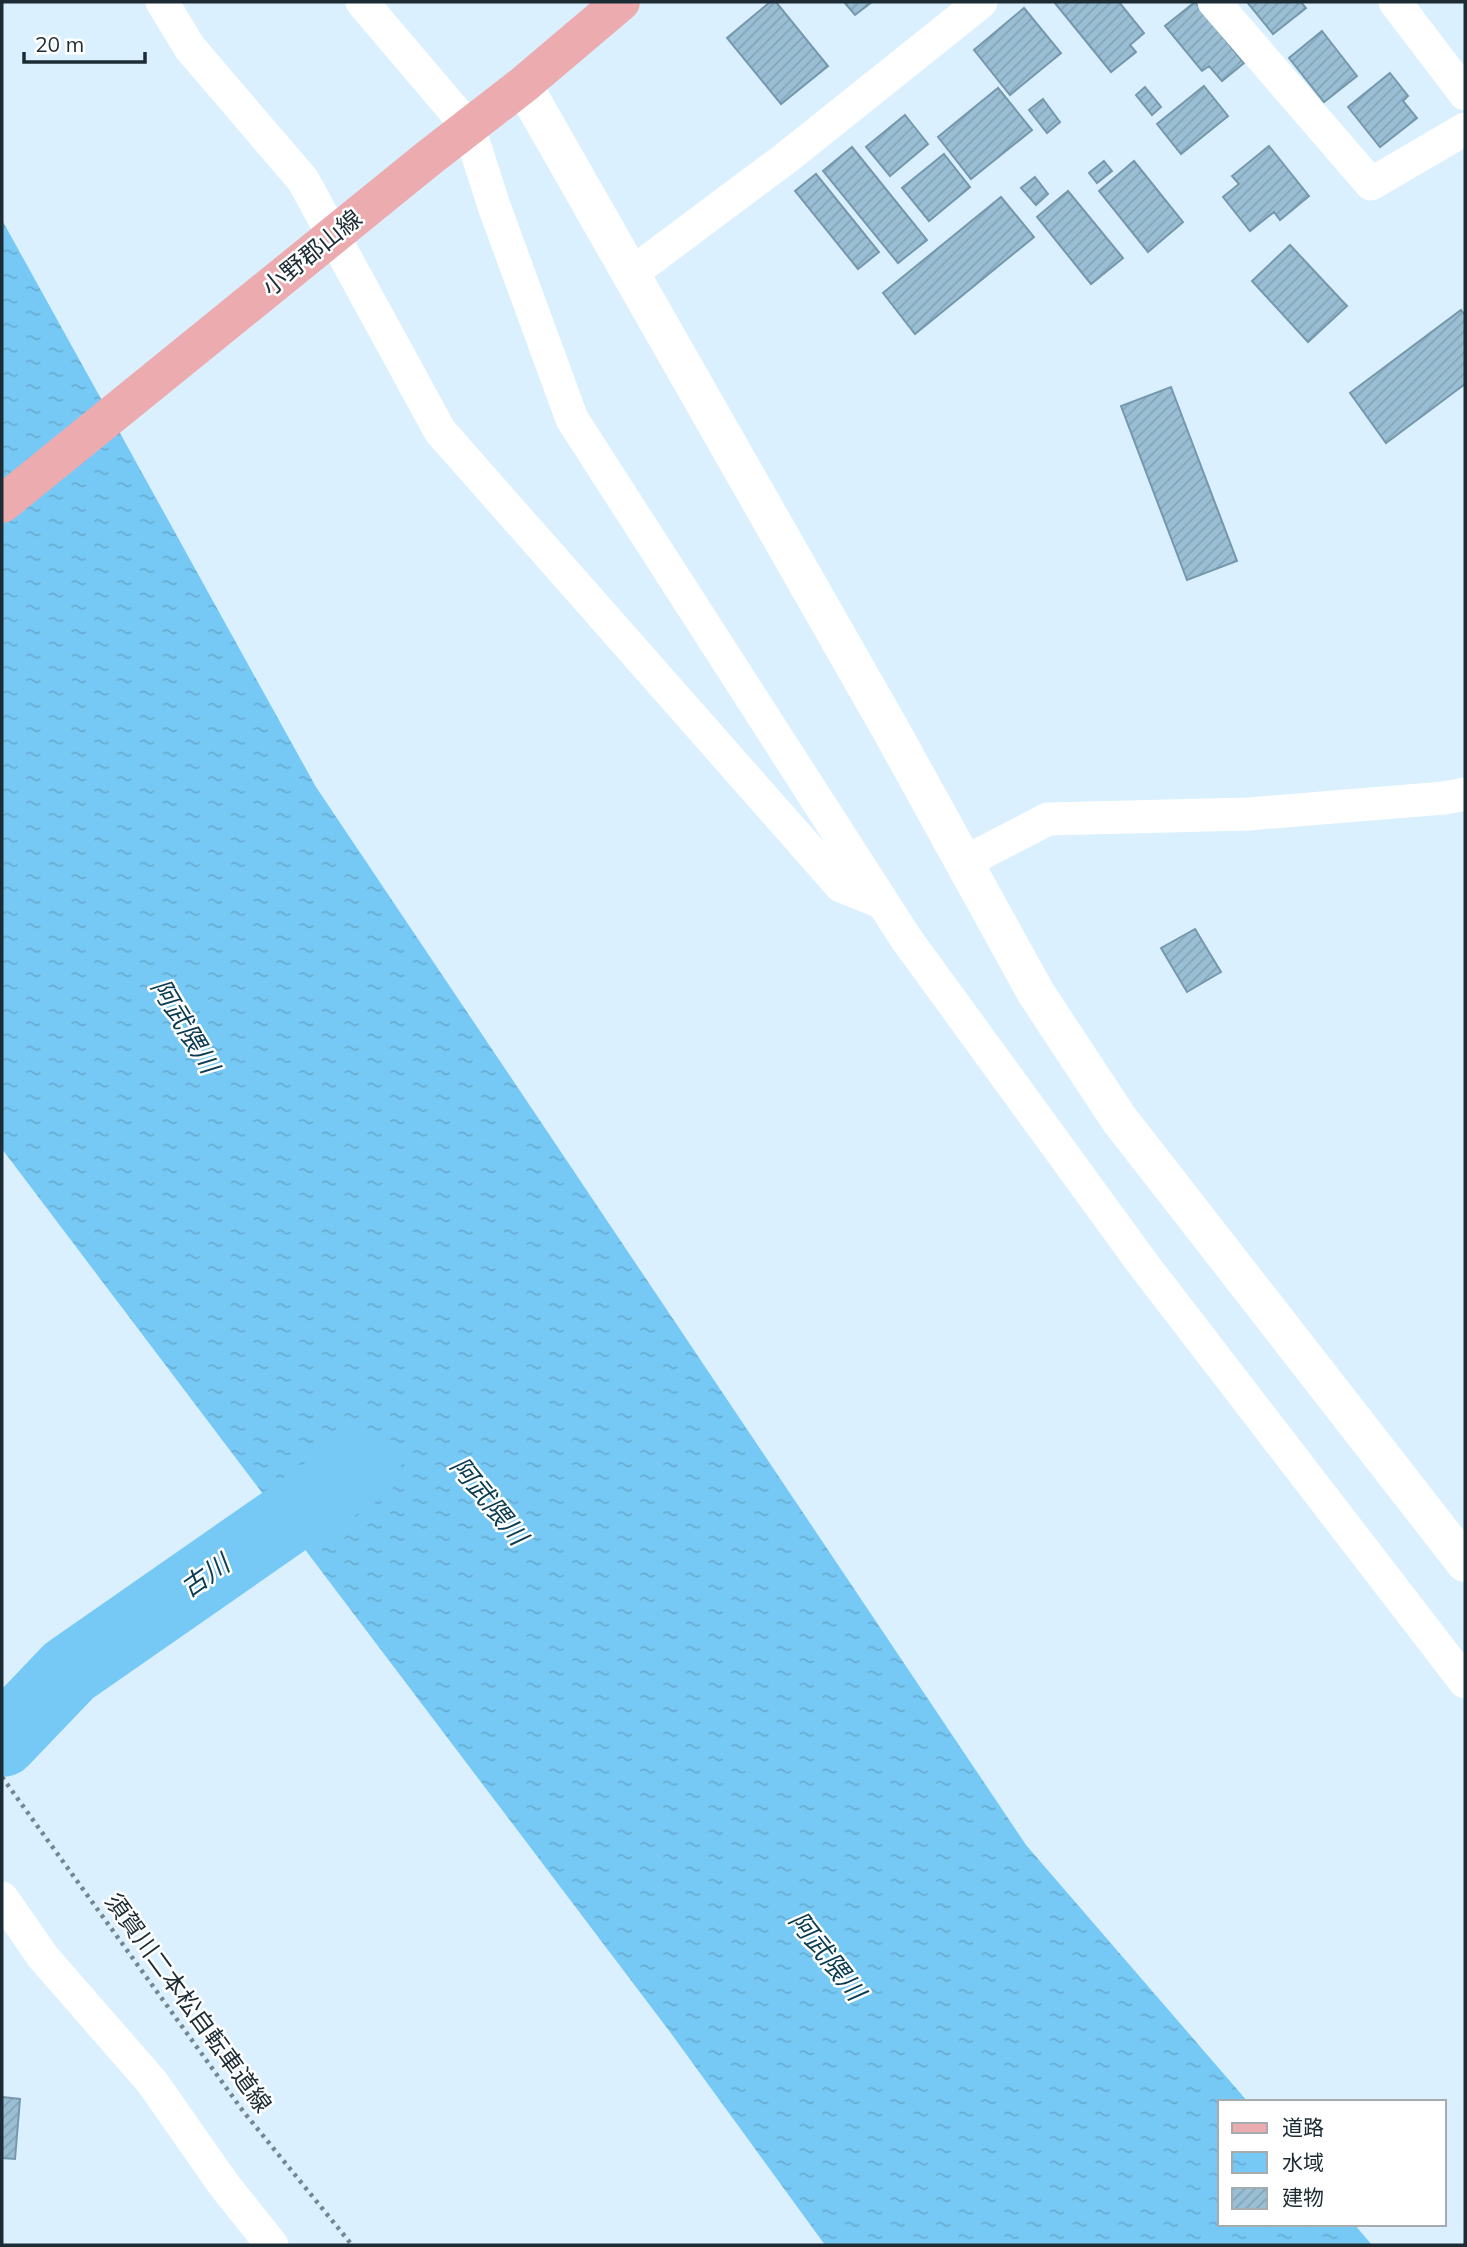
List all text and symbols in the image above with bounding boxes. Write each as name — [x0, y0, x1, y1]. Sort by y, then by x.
scale bar — [24, 21, 145, 65]
text: 20 m — [35, 31, 84, 57]
street label: 小野郡山線 — [255, 203, 367, 302]
water label: 阿武隈川 — [144, 973, 228, 1081]
water label: 阿武隈川 — [444, 1450, 537, 1554]
water label: 古川 — [174, 1545, 238, 1604]
street label: 須賀川二本松自転車道線 — [99, 1887, 279, 2118]
water label: 阿武隈川 — [782, 1905, 874, 2009]
legend — [1218, 2100, 1446, 2226]
text: 道路 — [1282, 2114, 1324, 2140]
text: 水域 — [1282, 2149, 1324, 2175]
text: 建物 — [1282, 2184, 1324, 2210]

